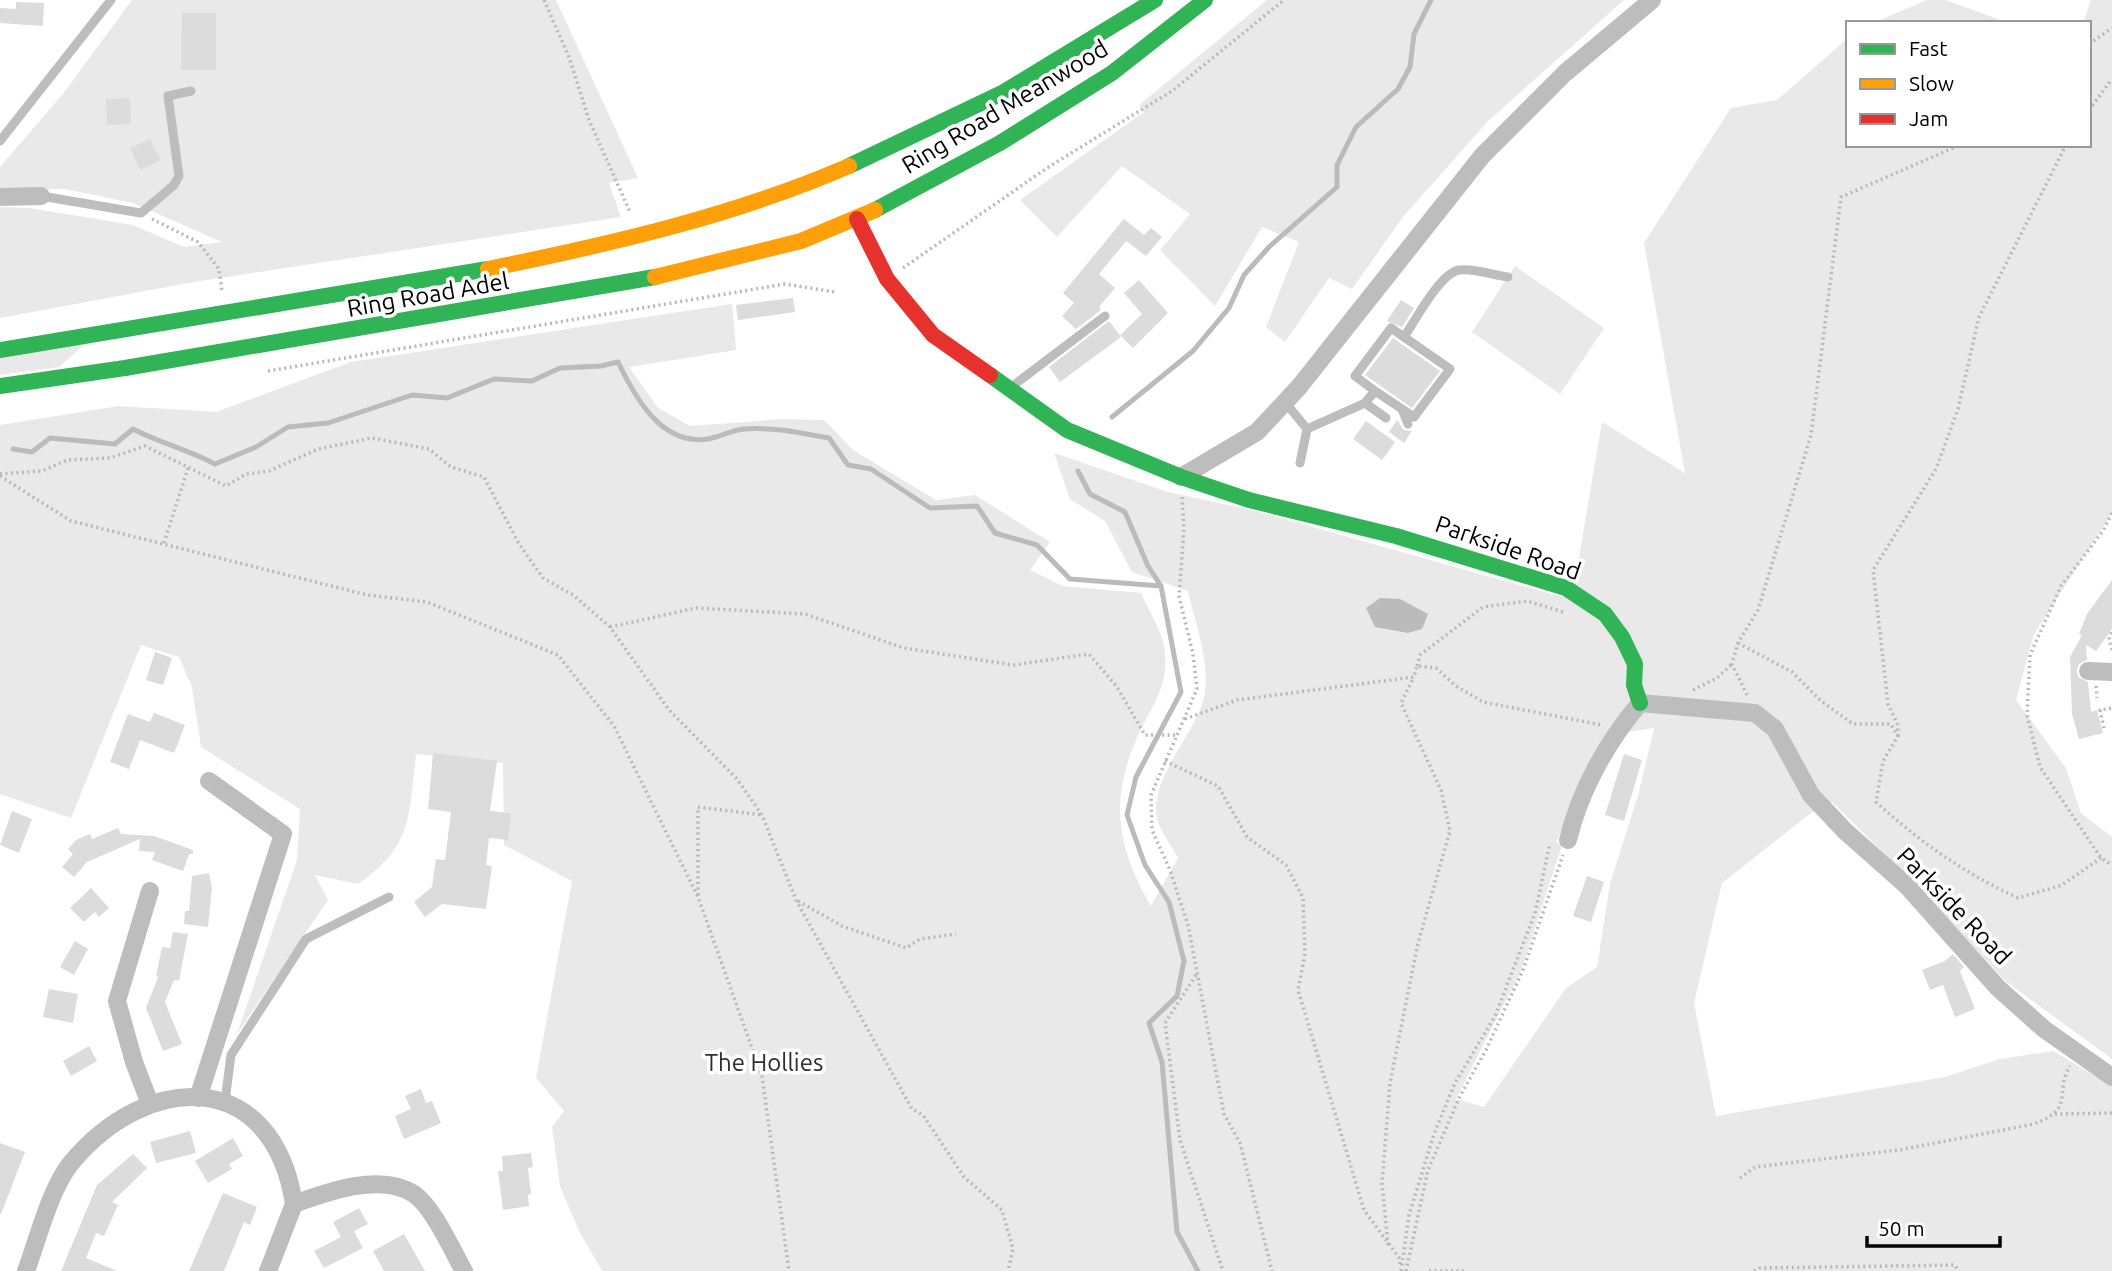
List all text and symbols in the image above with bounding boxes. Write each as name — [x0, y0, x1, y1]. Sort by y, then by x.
legend — [1846, 21, 2091, 147]
street label: Ring Road Meanwood — [897, 34, 1113, 179]
text: Fast — [1909, 36, 1947, 60]
text: Slow — [1909, 71, 1954, 95]
text: Jam — [1909, 106, 1948, 130]
street label: Ring Road Adel — [345, 267, 511, 322]
street label: Parkside Road — [1432, 510, 1584, 585]
street label: Parkside Road — [1892, 842, 2017, 970]
park label: The Hollies — [705, 1049, 823, 1076]
scale bar — [1867, 1204, 2000, 1248]
text: 50 m — [1878, 1216, 1925, 1240]

